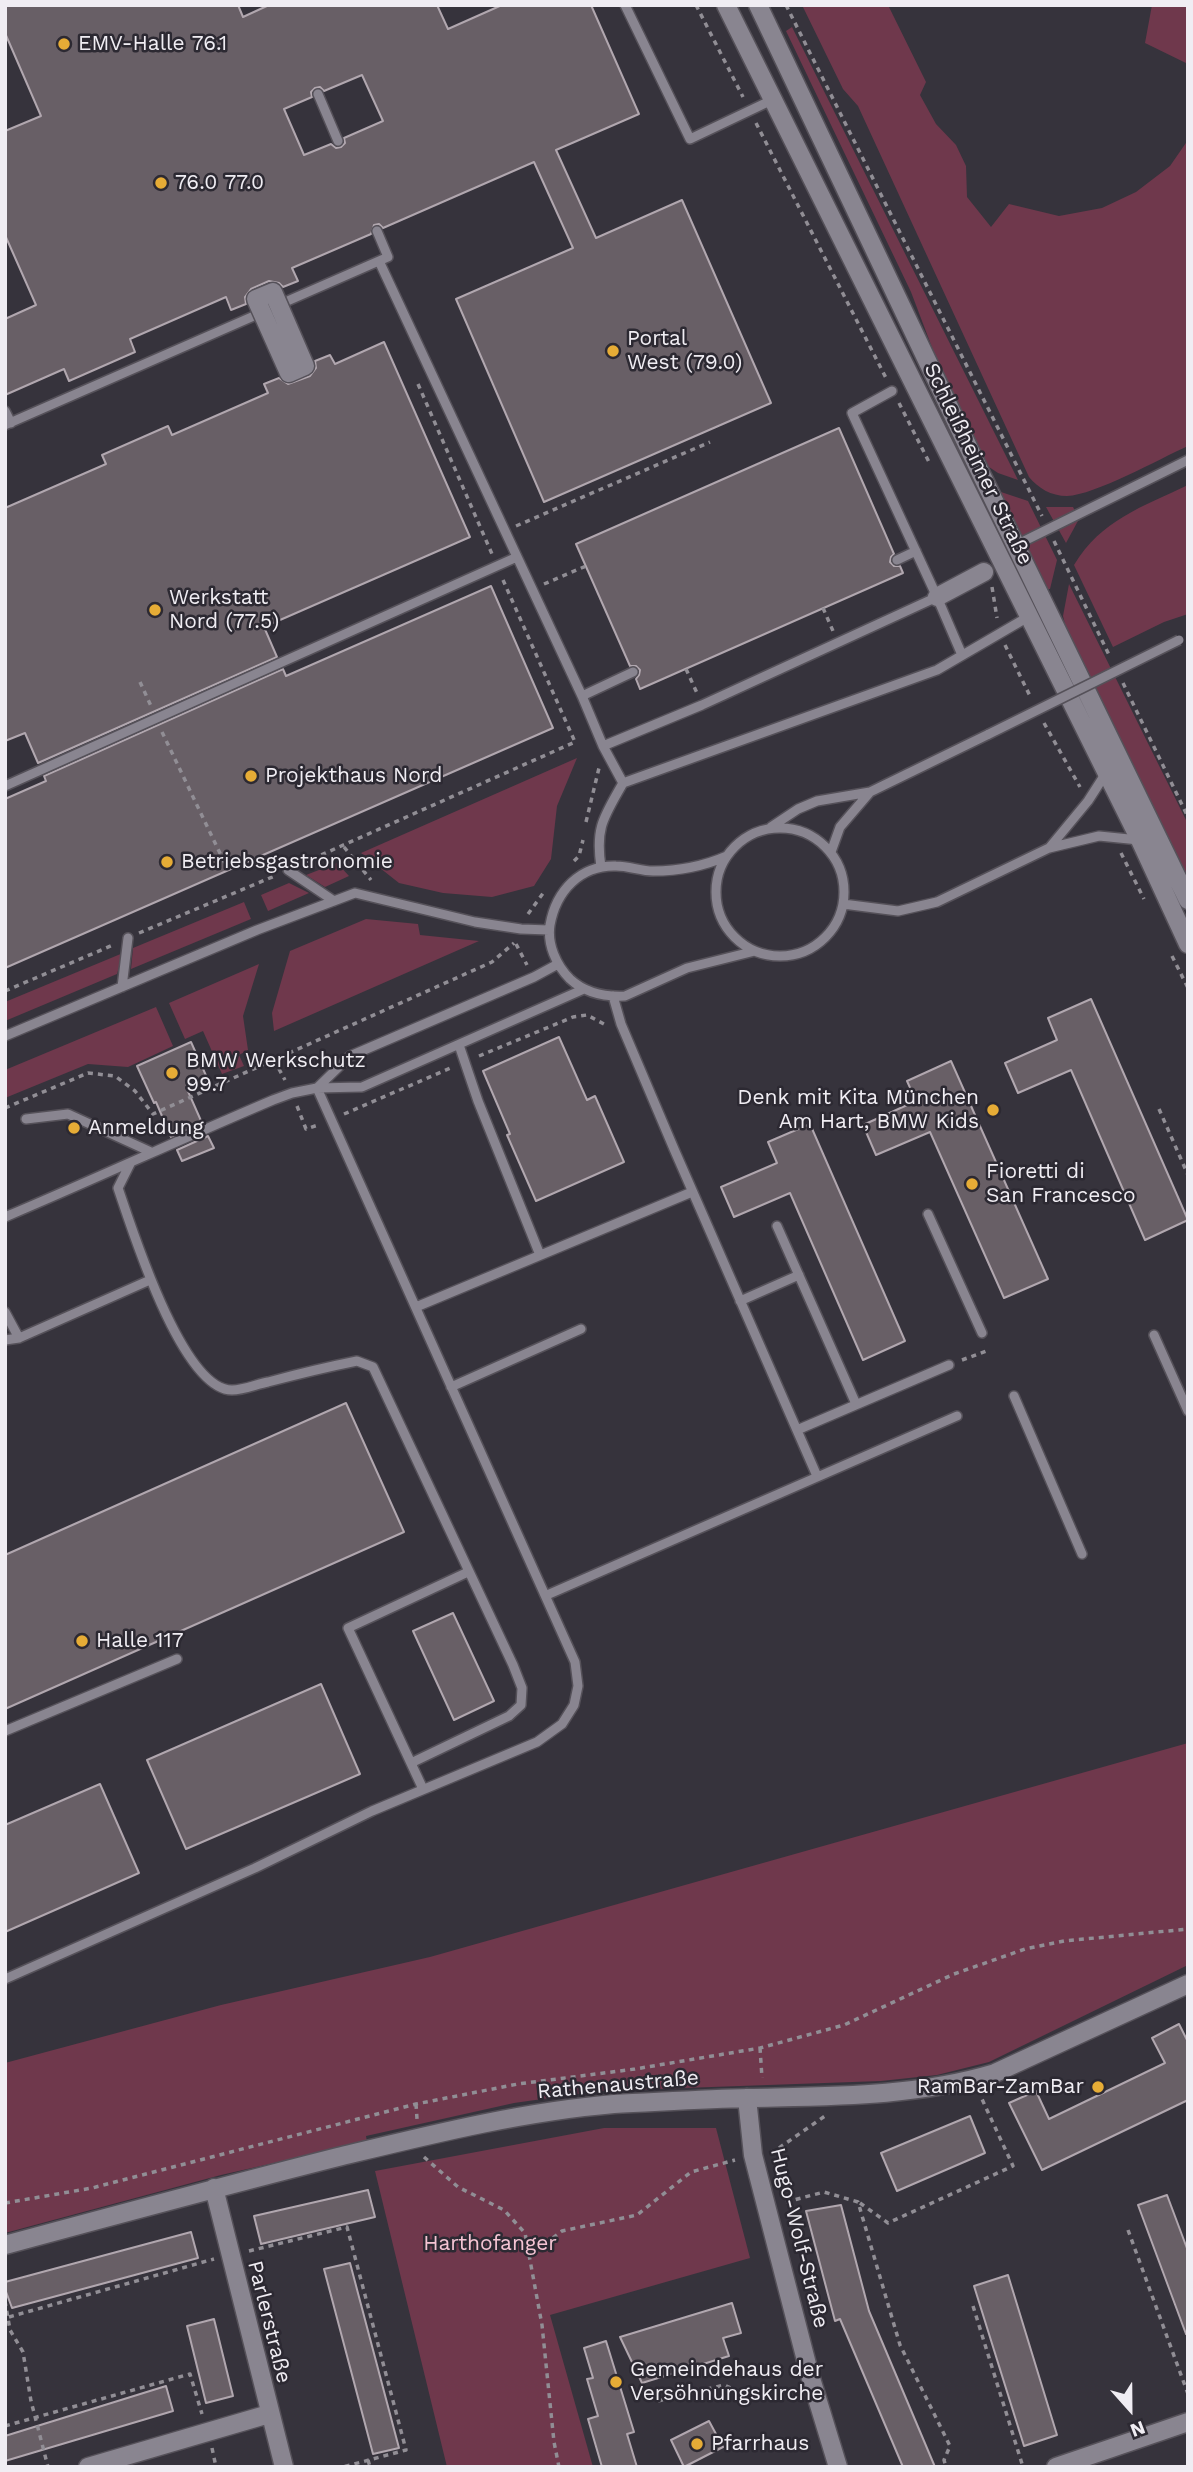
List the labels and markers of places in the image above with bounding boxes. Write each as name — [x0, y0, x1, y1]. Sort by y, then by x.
place label: EMV-Halle 76.1 — [78, 31, 227, 57]
marker: EMV-Halle 76.1 — [56, 36, 72, 52]
place label: 76.0 77.0 — [175, 170, 264, 196]
marker: 76.0 77.0 — [153, 175, 169, 191]
place label: Portal West (79.0) — [627, 326, 742, 376]
marker: Portal West (79.0) — [605, 343, 621, 359]
place label: Werkstatt Nord (77.5) — [169, 585, 279, 635]
marker: Werkstatt Nord (77.5) — [147, 602, 163, 618]
place label: Projekthaus Nord — [265, 763, 442, 789]
marker: Projekthaus Nord — [243, 768, 259, 784]
place label: Betriebsgastronomie — [181, 849, 393, 875]
marker: Betriebsgastronomie — [159, 854, 175, 870]
place label: BMW Werkschutz 99.7 — [186, 1048, 366, 1098]
marker: BMW Werkschutz 99.7 — [164, 1065, 180, 1081]
place label: Denk mit Kita München Am Hart, BMW Kids — [737, 1085, 979, 1135]
marker: Denk mit Kita München Am Hart, BMW Kids — [985, 1102, 1001, 1118]
place label: Anmeldung — [88, 1115, 204, 1141]
marker: Anmeldung — [66, 1120, 82, 1136]
place label: Fioretti di San Francesco — [986, 1159, 1136, 1209]
marker: Fioretti di San Francesco — [964, 1176, 980, 1192]
place label: Halle 117 — [96, 1628, 183, 1654]
marker: Halle 117 — [74, 1633, 90, 1649]
place label: RamBar-ZamBar — [917, 2074, 1084, 2100]
marker: RamBar-ZamBar — [1090, 2079, 1106, 2095]
place label: Gemeindehaus der Versöhnungskirche — [630, 2357, 823, 2407]
marker: Gemeindehaus der Versöhnungskirche — [608, 2374, 624, 2390]
place label: Pfarrhaus — [711, 2431, 809, 2457]
marker: Pfarrhaus — [689, 2436, 705, 2452]

